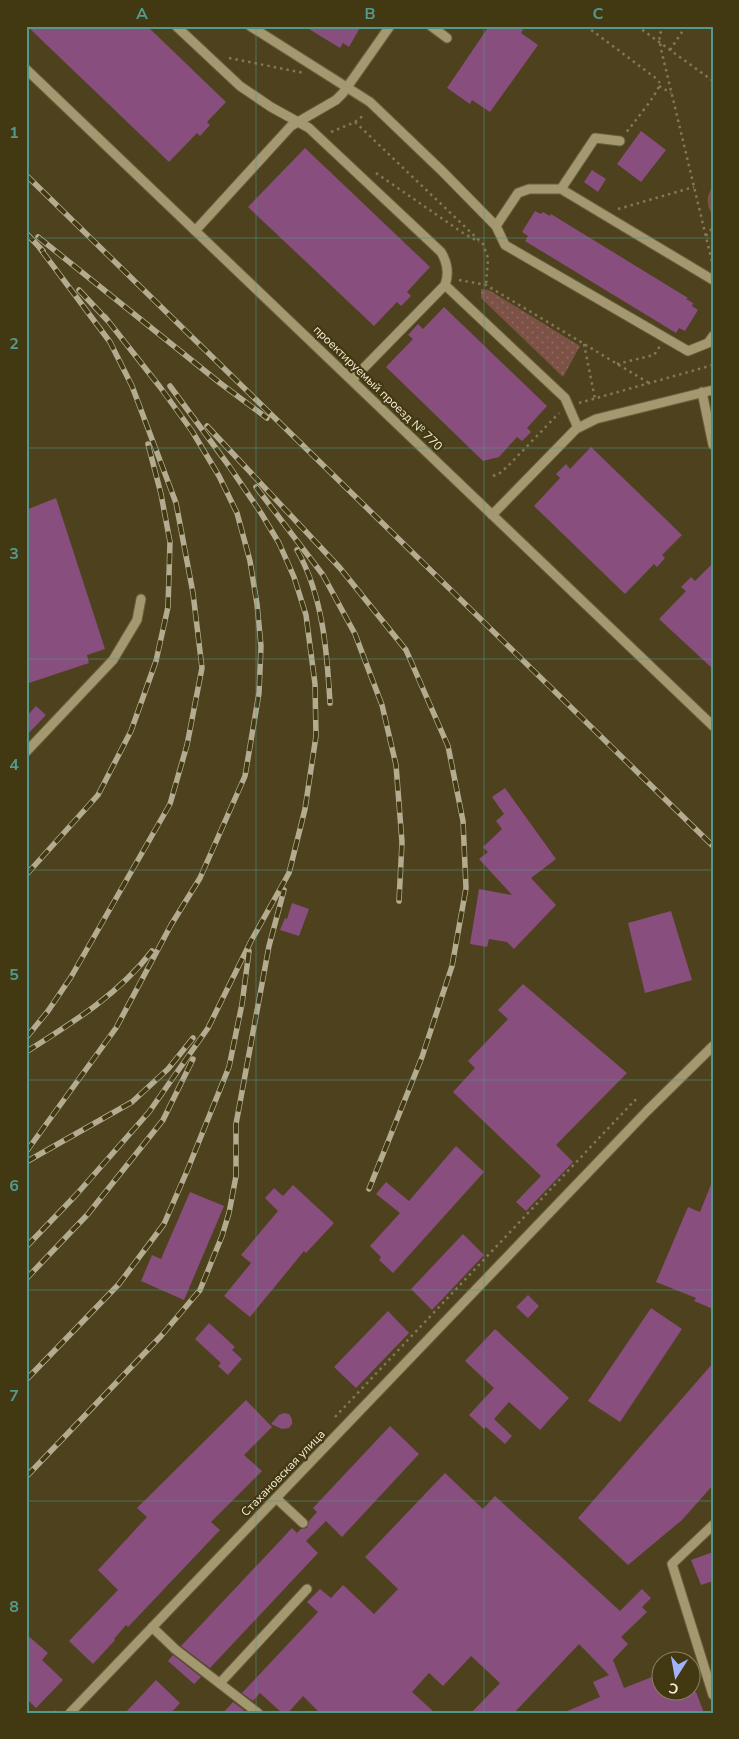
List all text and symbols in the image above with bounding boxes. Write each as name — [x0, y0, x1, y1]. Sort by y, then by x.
text: A — [136, 3, 148, 25]
text: B — [364, 3, 376, 25]
text: C — [593, 3, 604, 25]
text: 1 — [9, 122, 19, 144]
street label: проектируемый проезд № 770 — [310, 322, 446, 454]
text: 2 — [9, 333, 19, 355]
text: 3 — [9, 543, 19, 565]
text: 4 — [9, 754, 19, 776]
text: 5 — [9, 964, 19, 986]
text: 6 — [9, 1175, 19, 1197]
text: 7 — [9, 1385, 19, 1407]
street label: Стахановская улица — [237, 1426, 329, 1520]
text: 8 — [9, 1596, 19, 1618]
north arrow — [652, 1652, 702, 1702]
text: С — [667, 1678, 680, 1699]

